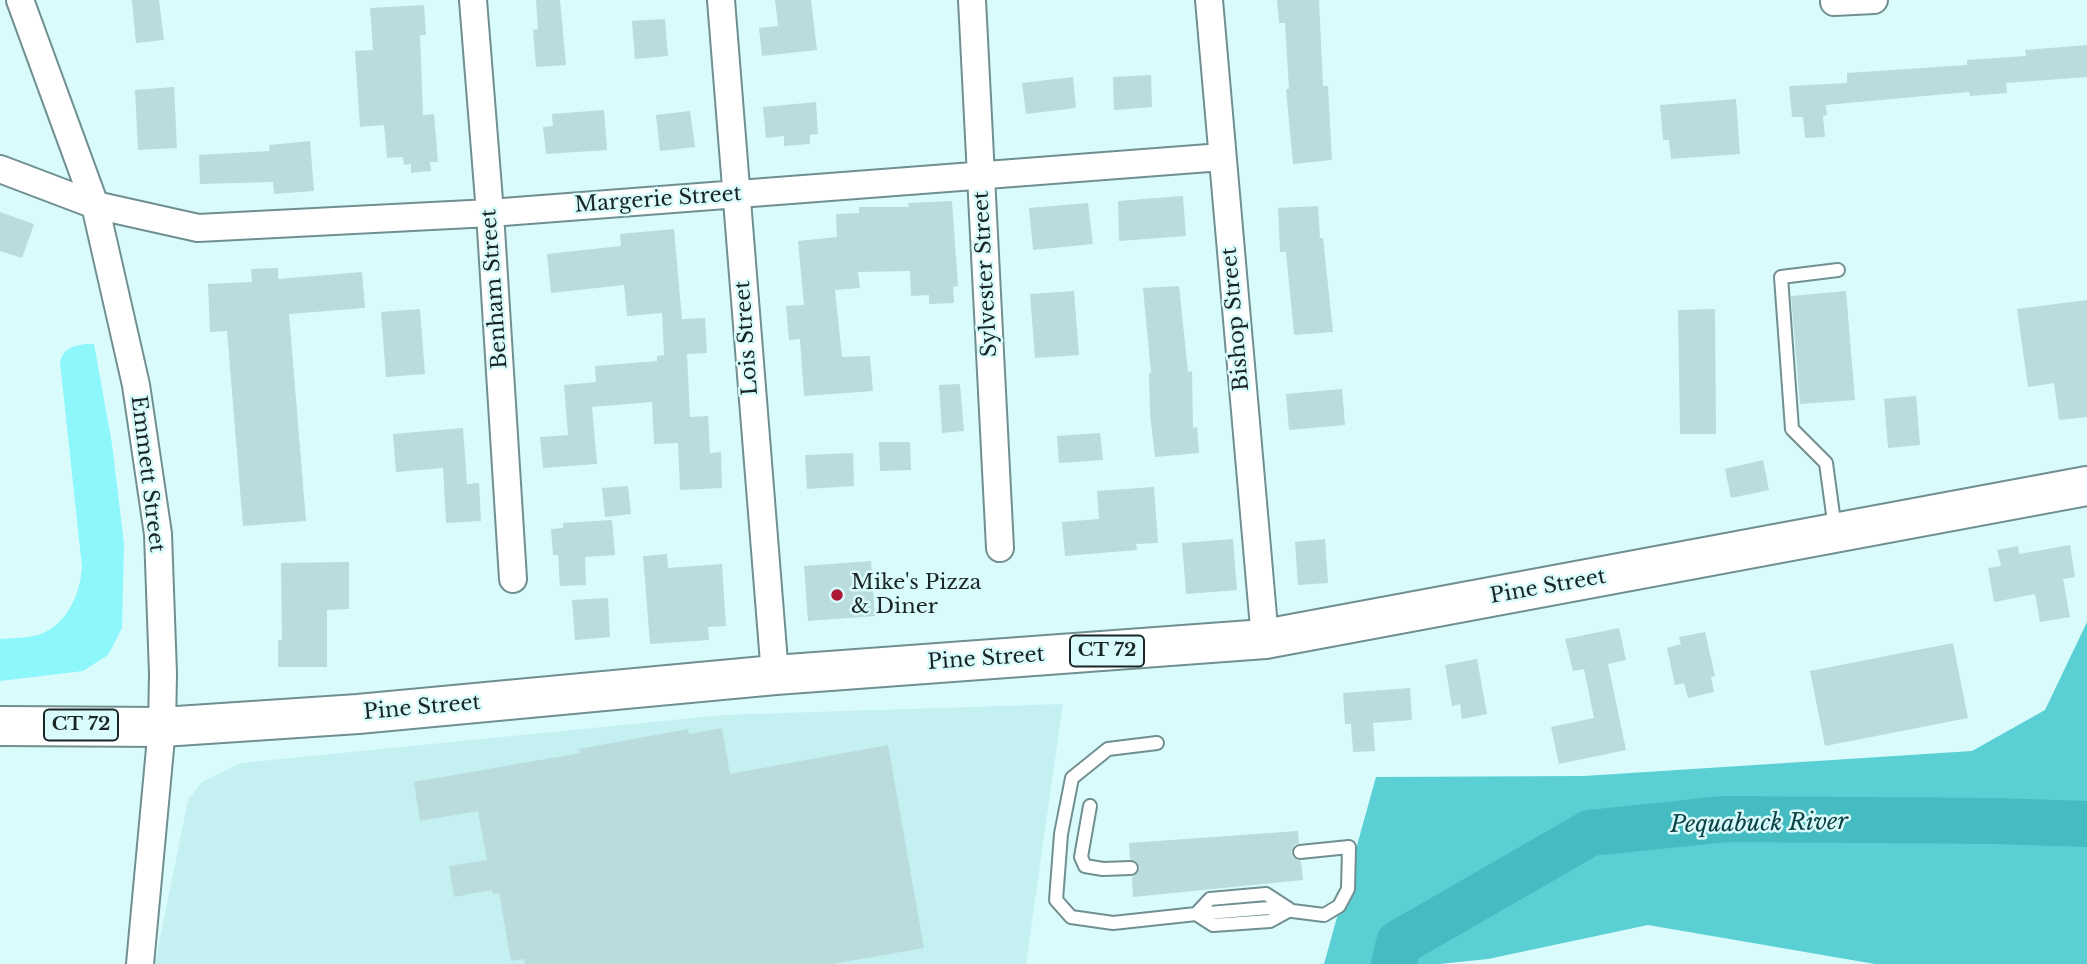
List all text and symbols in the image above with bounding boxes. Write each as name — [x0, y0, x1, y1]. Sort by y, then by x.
street label: Margerie Street — [574, 182, 742, 218]
street label: Sylvester Street — [969, 190, 1003, 358]
street label: Benham Street — [477, 208, 513, 370]
street label: Bishop Street — [1217, 246, 1255, 392]
street label: Lois Street — [730, 280, 764, 396]
street label: Emmett Street — [125, 394, 169, 554]
street label: Pine Street — [1488, 564, 1608, 610]
place label: Mike's Pizza & Diner — [851, 570, 981, 620]
marker: Mike's Pizza & Diner — [829, 587, 845, 603]
road number: CT 72 — [1070, 636, 1144, 666]
street label: Pine Street — [927, 642, 1045, 676]
street label: Pine Street — [362, 690, 482, 726]
road number: CT 72 — [44, 710, 118, 740]
water label: Pequabuck River — [1670, 809, 1848, 839]

